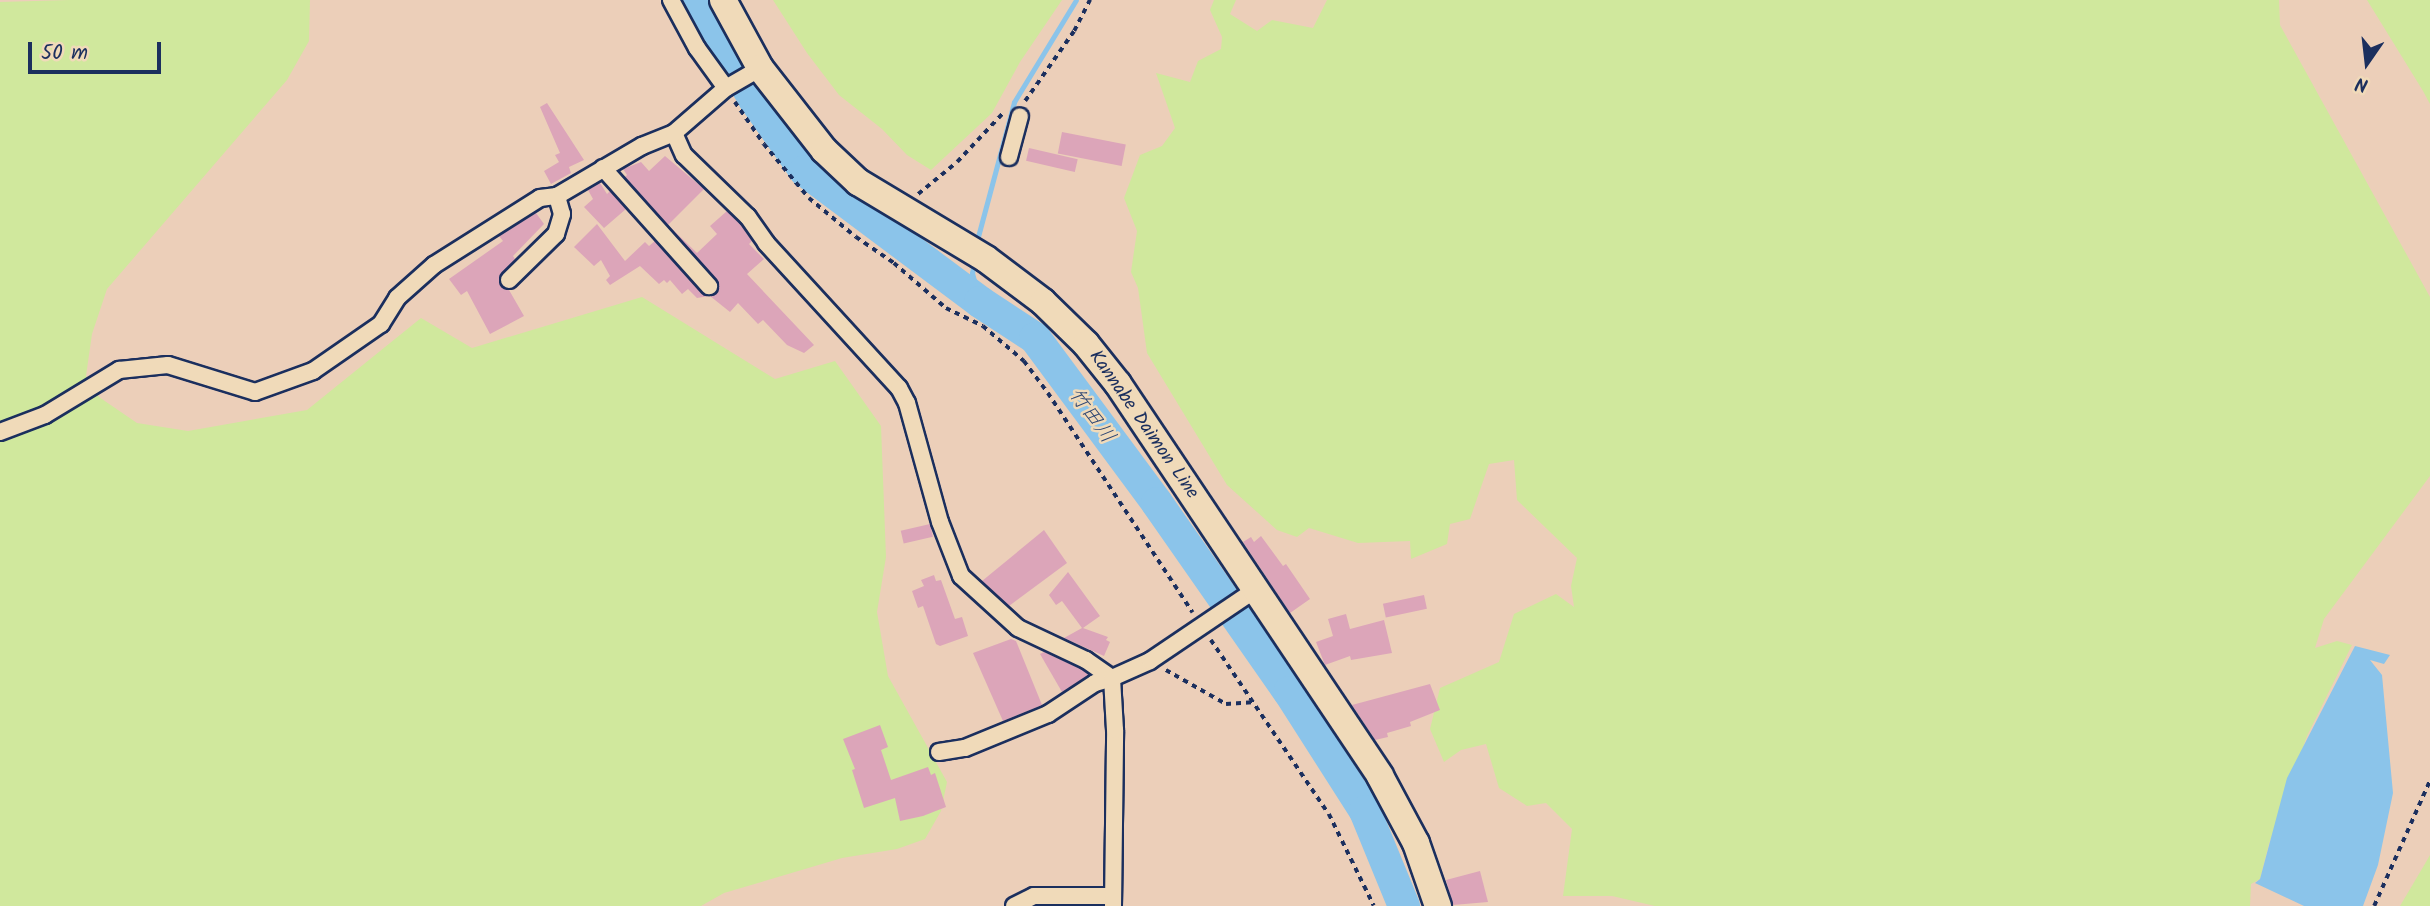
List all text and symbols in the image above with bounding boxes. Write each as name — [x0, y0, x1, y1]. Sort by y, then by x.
scale bar — [32, 28, 164, 72]
north arrow — [2332, 28, 2402, 98]
text: 50 m — [41, 37, 88, 70]
text: N — [2352, 67, 2371, 99]
street label: Kannabe Daimon Line — [1083, 346, 1203, 504]
water label: 竹田川 — [1062, 383, 1120, 449]

